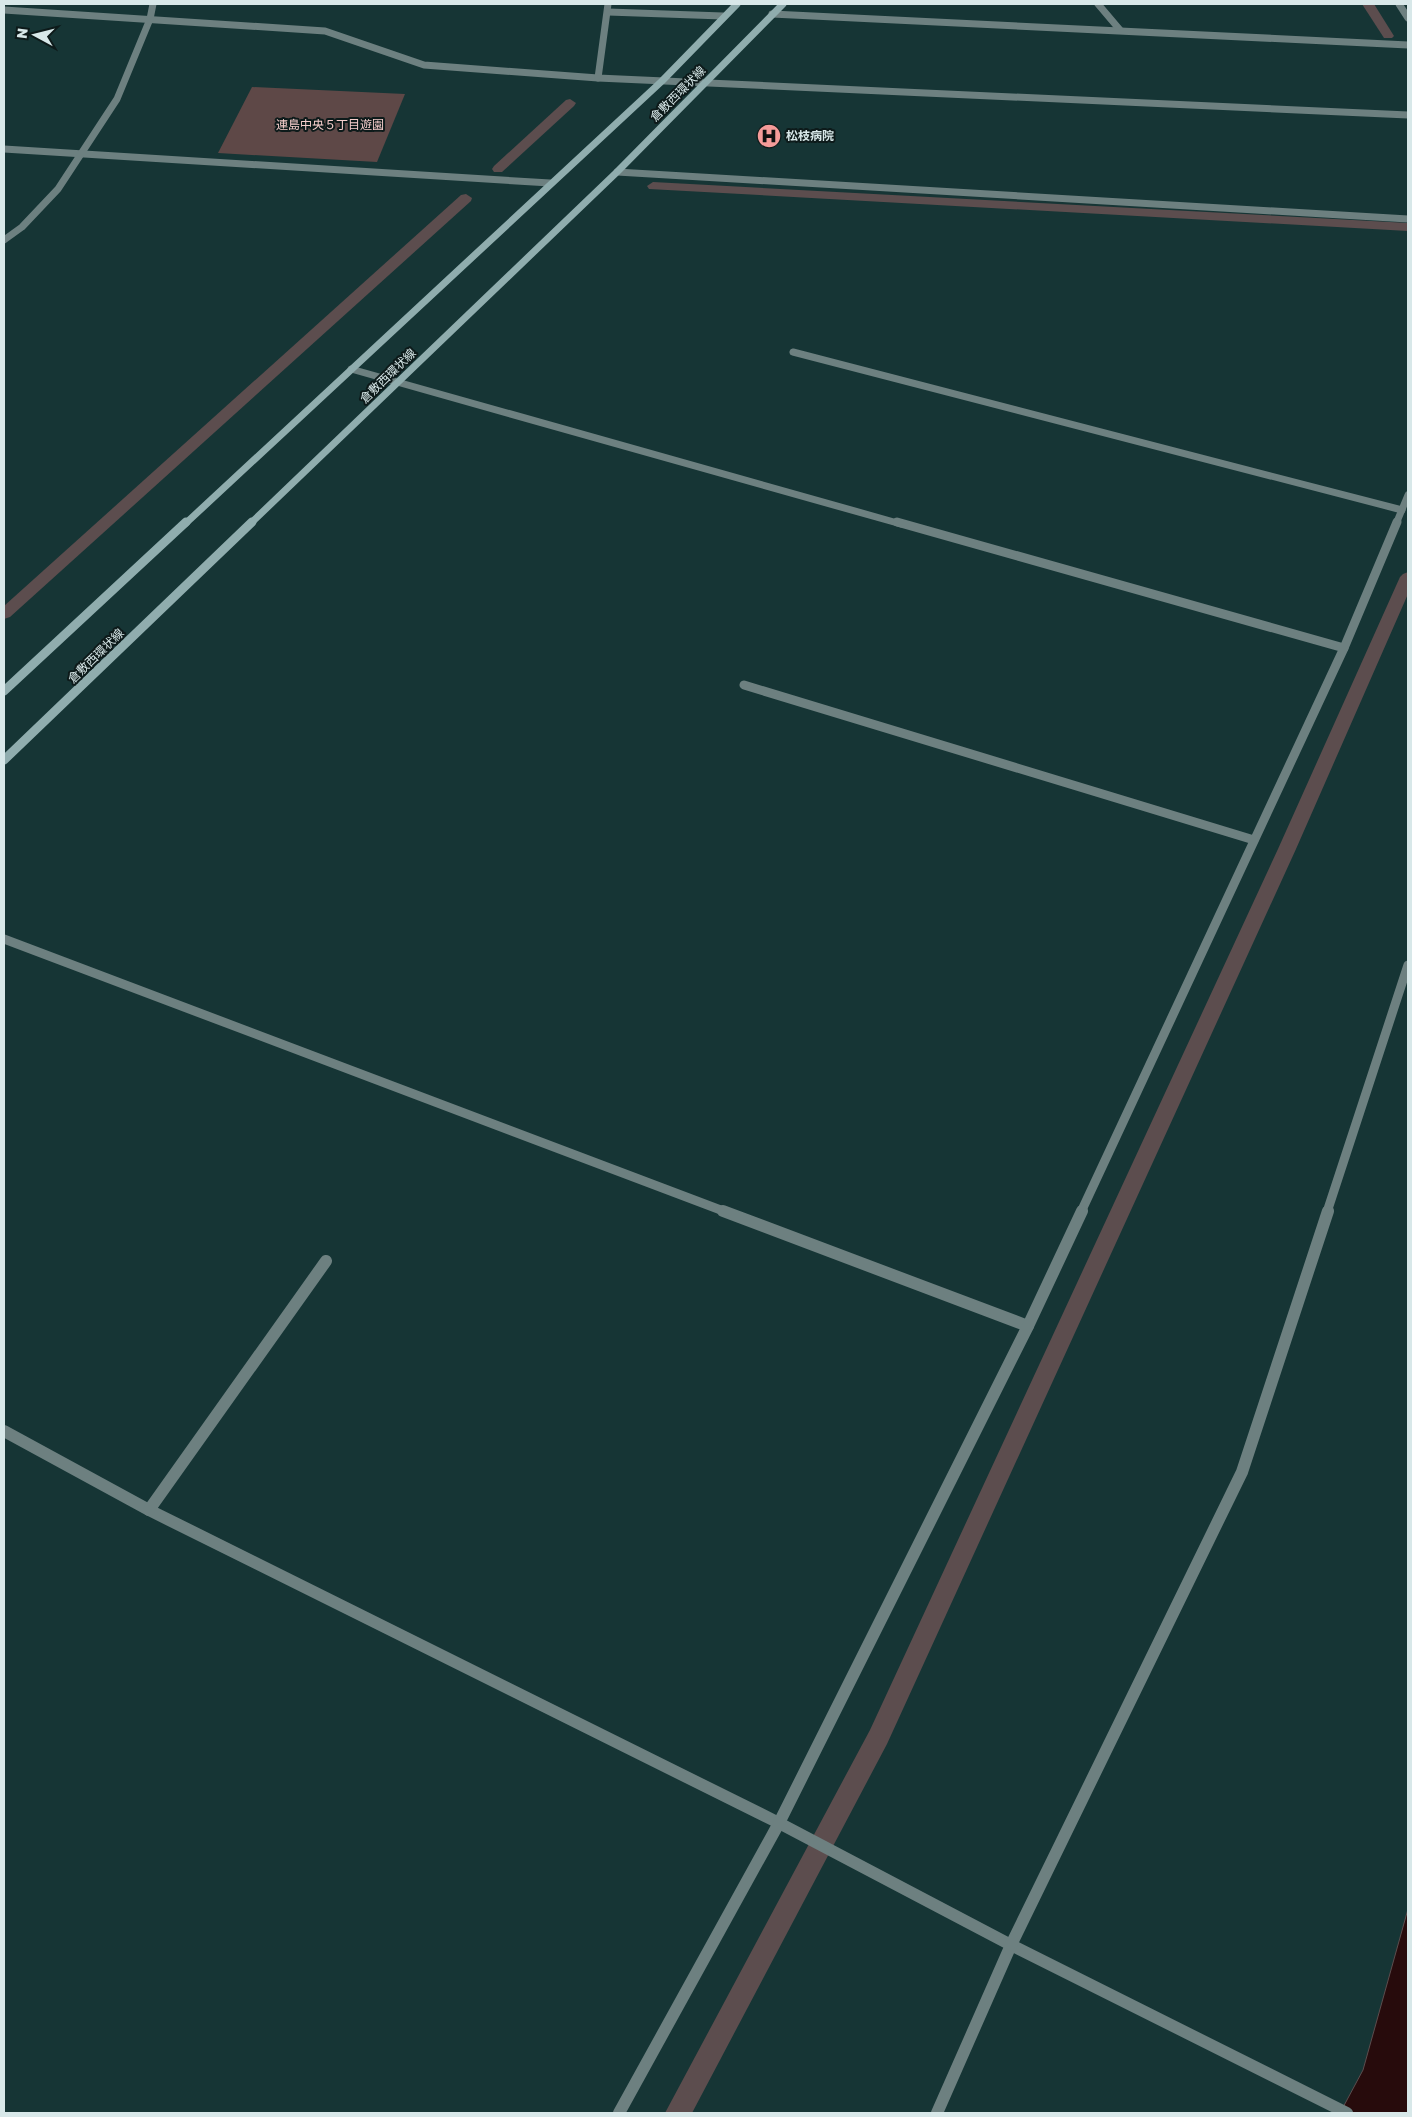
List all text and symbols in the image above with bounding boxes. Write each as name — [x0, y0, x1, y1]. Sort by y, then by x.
north arrow — [10, 10, 60, 60]
text: N — [13, 27, 31, 40]
street label: 倉敷西環状線 — [647, 63, 708, 124]
park label: 連島中央５丁目遊園 — [276, 117, 384, 132]
hospital icon: 松枝病院 — [756, 123, 782, 149]
place label: 松枝病院 — [786, 128, 834, 143]
street label: 倉敷西環状線 — [357, 345, 419, 406]
street label: 倉敷西環状線 — [65, 625, 127, 686]

